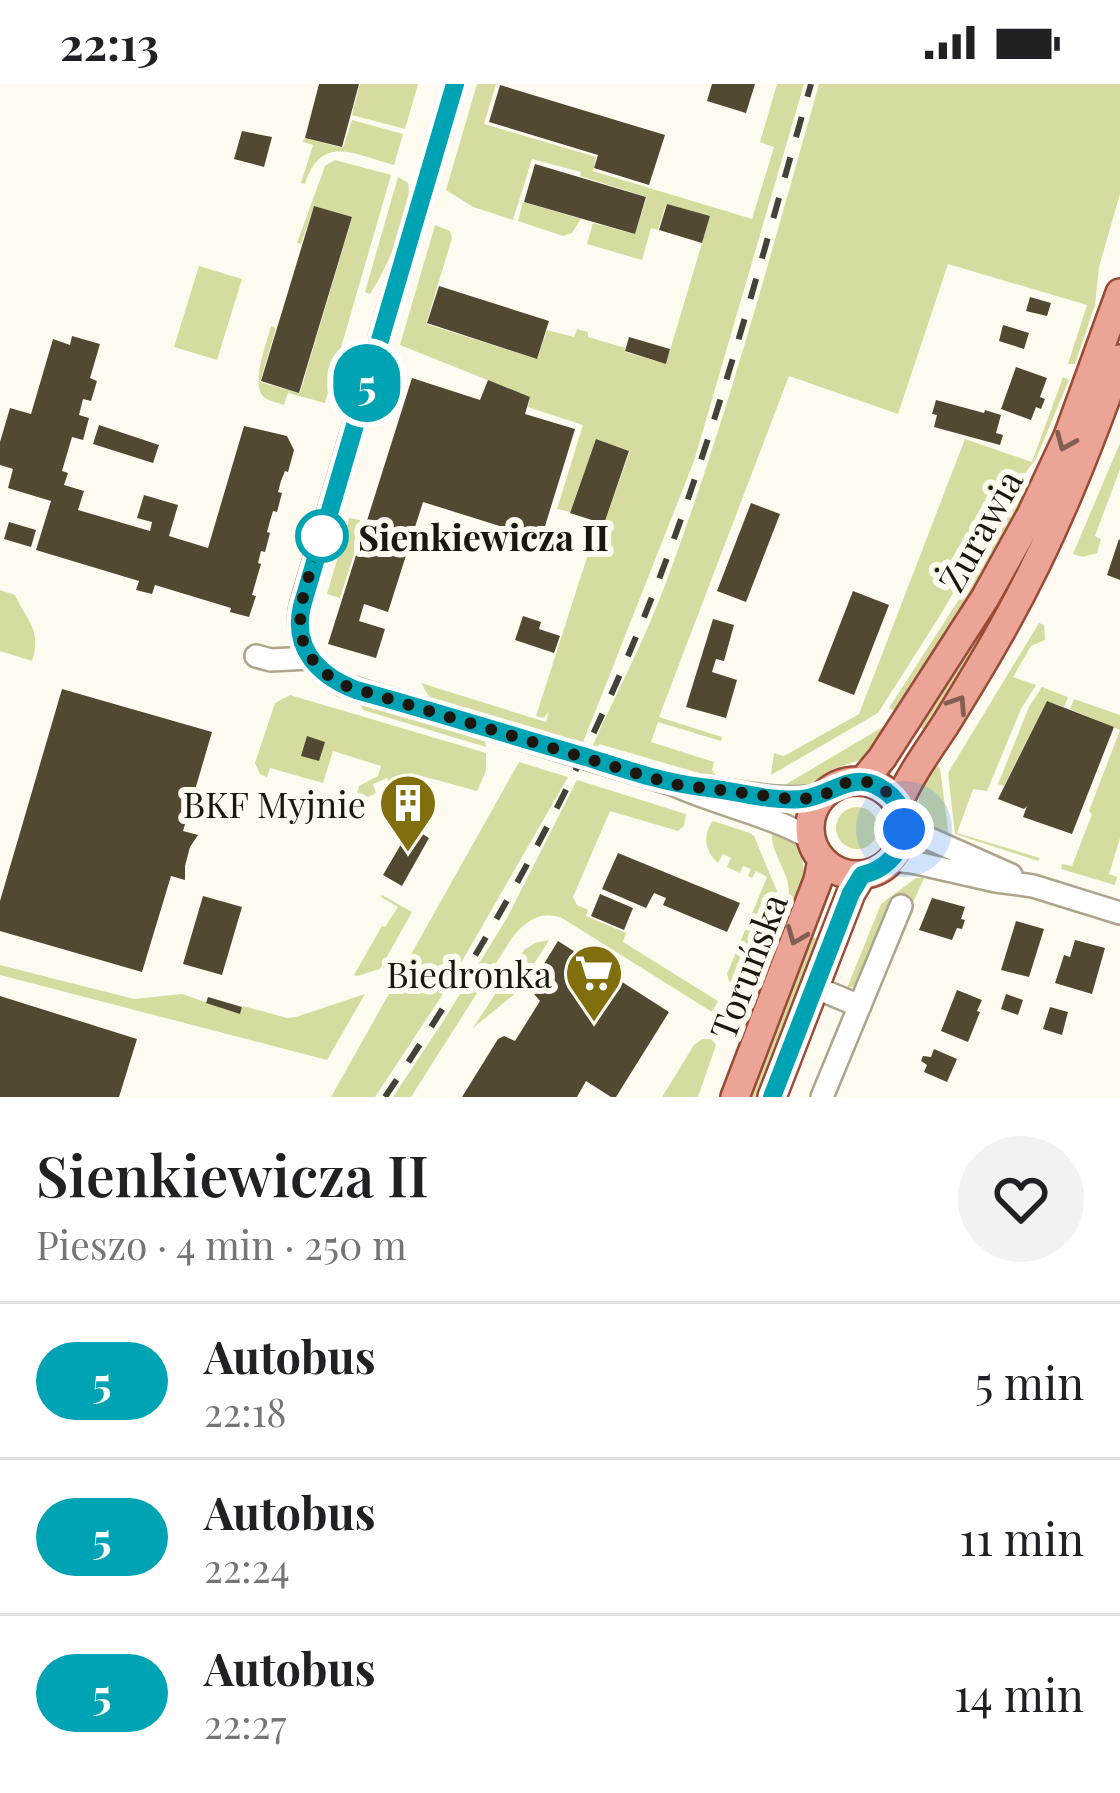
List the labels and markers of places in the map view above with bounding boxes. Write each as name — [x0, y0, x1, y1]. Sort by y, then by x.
marker: Sienkiewicza II — [297, 511, 347, 561]
place label: Sienkiewicza II — [358, 512, 609, 560]
building icon: BKF Myjnie — [377, 772, 439, 854]
place label: BKF Myjnie — [183, 779, 366, 827]
supermarket icon: Biedronka — [563, 942, 625, 1024]
place label: Biedronka — [386, 949, 552, 997]

